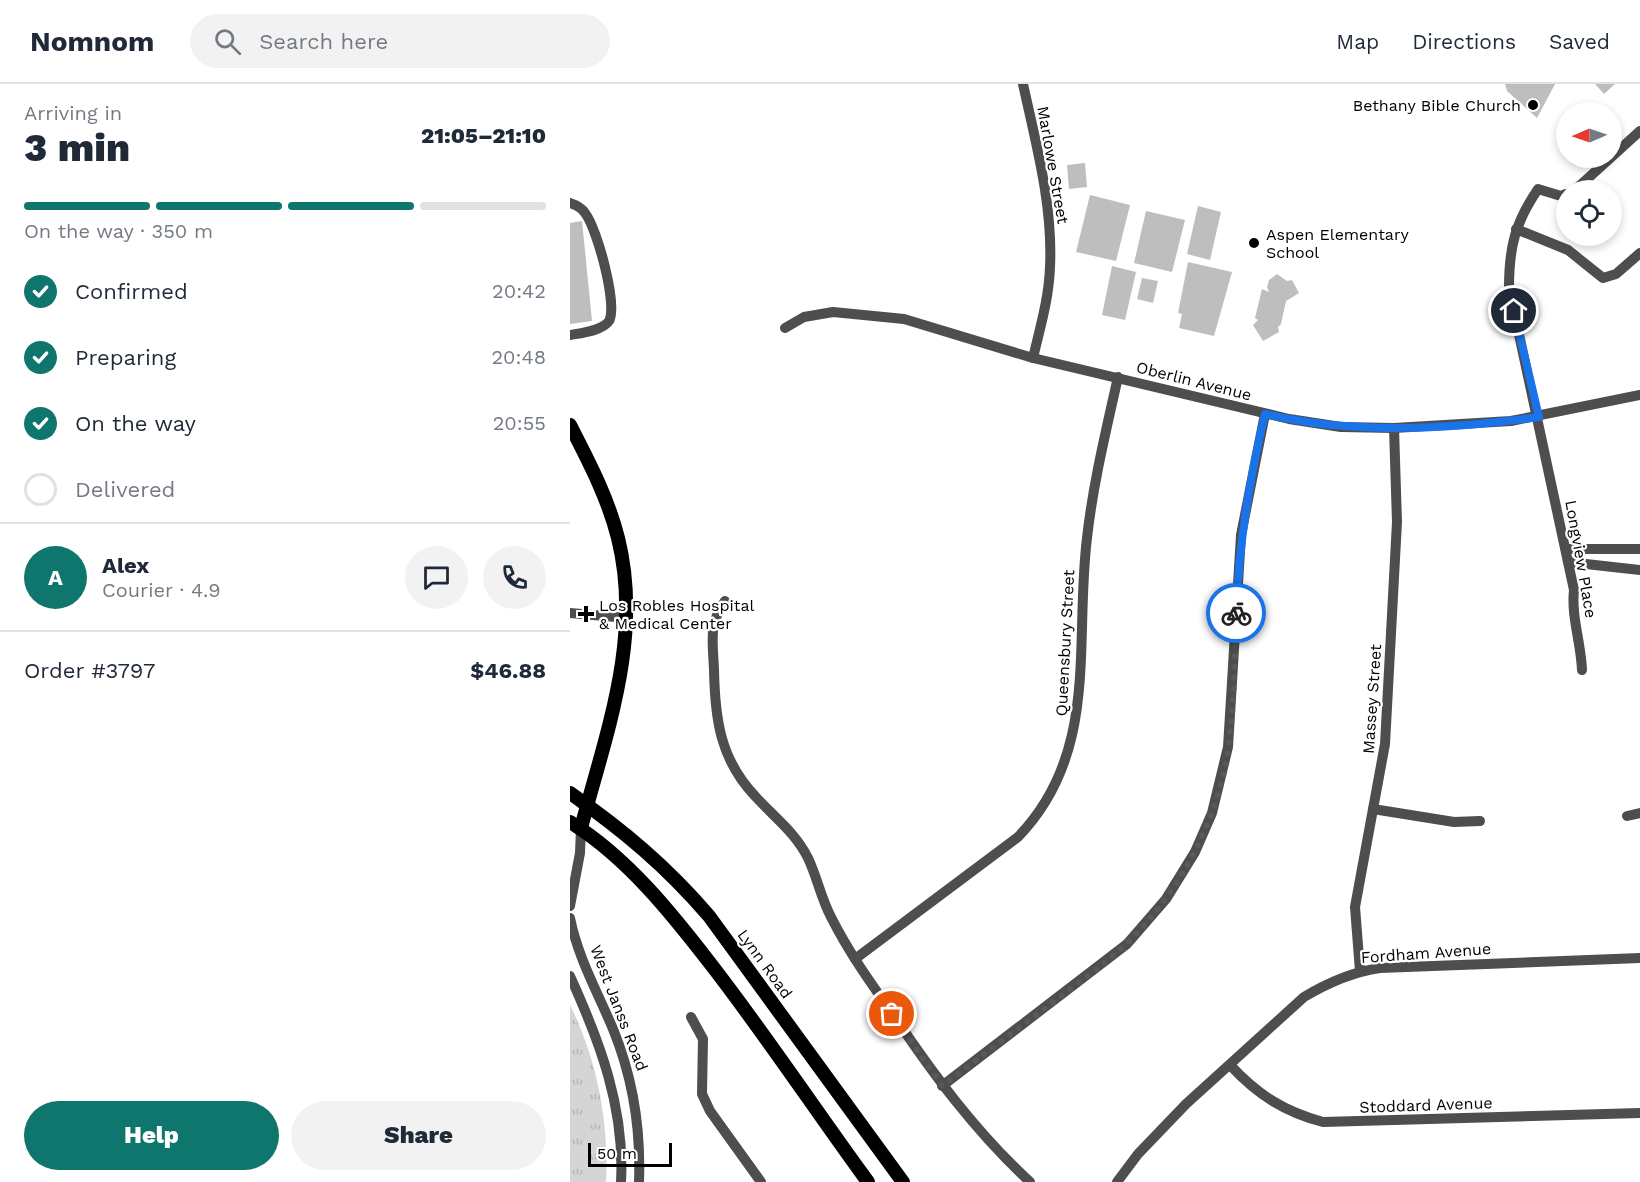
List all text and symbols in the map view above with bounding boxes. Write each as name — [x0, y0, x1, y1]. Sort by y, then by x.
search box — [190, 14, 610, 68]
text: Nomnom — [30, 25, 154, 58]
icon: search — [211, 25, 244, 58]
text: Search here — [259, 29, 388, 54]
text: Map — [1336, 29, 1379, 54]
text: Directions — [1412, 29, 1516, 54]
text: Saved — [1549, 29, 1610, 54]
place label: Bethany Bible Church — [1353, 96, 1521, 115]
marker: Bethany Bible Church — [1526, 98, 1540, 112]
text: Arriving in — [24, 101, 122, 125]
north arrow — [1556, 102, 1622, 168]
map controls — [1556, 102, 1622, 246]
street label: Marlowe Street — [1033, 105, 1073, 226]
text: 21:05–21:10 — [421, 123, 546, 148]
text: 3 min — [24, 125, 130, 170]
button: locate — [1556, 180, 1622, 246]
text: On the way · 350 m — [24, 219, 213, 243]
place label: Aspen Elementary School — [1266, 225, 1409, 262]
marker: Aspen Elementary School — [1247, 236, 1261, 250]
icon: check — [24, 275, 57, 308]
text: Confirmed — [75, 279, 188, 304]
text: 20:42 — [492, 279, 546, 303]
pin — [1488, 285, 1539, 336]
icon: home — [1497, 294, 1530, 327]
icon: check — [24, 341, 57, 374]
text: Preparing — [75, 345, 176, 370]
text: 20:48 — [491, 345, 546, 369]
street label: Oberlin Avenue — [1134, 357, 1254, 405]
icon: check — [24, 407, 57, 440]
text: On the way — [75, 411, 196, 436]
text: 20:55 — [493, 411, 546, 435]
text: Delivered — [75, 477, 175, 502]
street label: Longview Place — [1561, 499, 1601, 619]
button: chat — [405, 546, 468, 609]
button: phone — [483, 546, 546, 609]
text: Alex — [102, 553, 149, 578]
text: A — [48, 565, 63, 590]
street label: Queensbury Street — [1052, 569, 1078, 717]
text: Courier · 4.9 — [102, 578, 221, 602]
courier — [1206, 583, 1266, 643]
place label: Los Robles Hospital & Medical Center — [599, 596, 755, 633]
icon: bike — [1220, 597, 1253, 630]
marker: Los Robles Hospital & Medical Center — [577, 605, 595, 623]
street label: Massey Street — [1359, 643, 1385, 754]
text: Order #3797 — [24, 658, 155, 683]
text: $46.88 — [470, 658, 546, 683]
street label: Lynn Road — [734, 926, 796, 1002]
street label: Fordham Avenue — [1360, 939, 1492, 967]
street label: West Janss Road — [586, 942, 652, 1074]
pin — [866, 988, 917, 1039]
icon: bag — [875, 997, 908, 1030]
street label: Stoddard Avenue — [1359, 1093, 1493, 1117]
button: Help — [24, 1101, 279, 1170]
button: Share — [291, 1101, 546, 1170]
scale bar — [588, 1140, 672, 1168]
text: 50 m — [597, 1144, 637, 1163]

